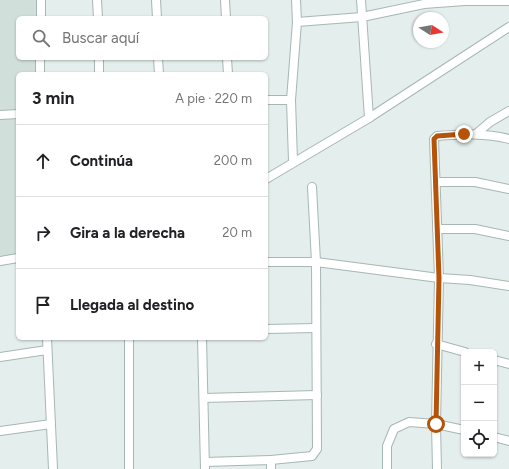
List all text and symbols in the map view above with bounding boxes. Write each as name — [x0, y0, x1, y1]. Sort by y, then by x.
north arrow — [413, 12, 449, 48]
search box — [16, 16, 268, 60]
icon: search — [30, 27, 52, 49]
text: Buscar aquí — [62, 29, 139, 47]
text: 3 min — [32, 88, 74, 108]
text: A pie · 220 m — [175, 91, 252, 106]
route end — [455, 125, 473, 143]
icon: ahead — [32, 150, 54, 172]
text: Continúa — [70, 152, 133, 170]
text: 200 m — [214, 153, 252, 168]
icon: right — [32, 222, 54, 244]
text: Gira a la derecha — [70, 224, 185, 242]
text: 20 m — [222, 225, 252, 240]
icon: arrive — [32, 294, 54, 316]
text: Llegada al destino — [70, 296, 194, 314]
map controls — [461, 349, 497, 457]
button: + — [461, 349, 497, 385]
button: − — [461, 385, 497, 421]
route start — [427, 415, 445, 433]
button: locate — [461, 421, 497, 457]

